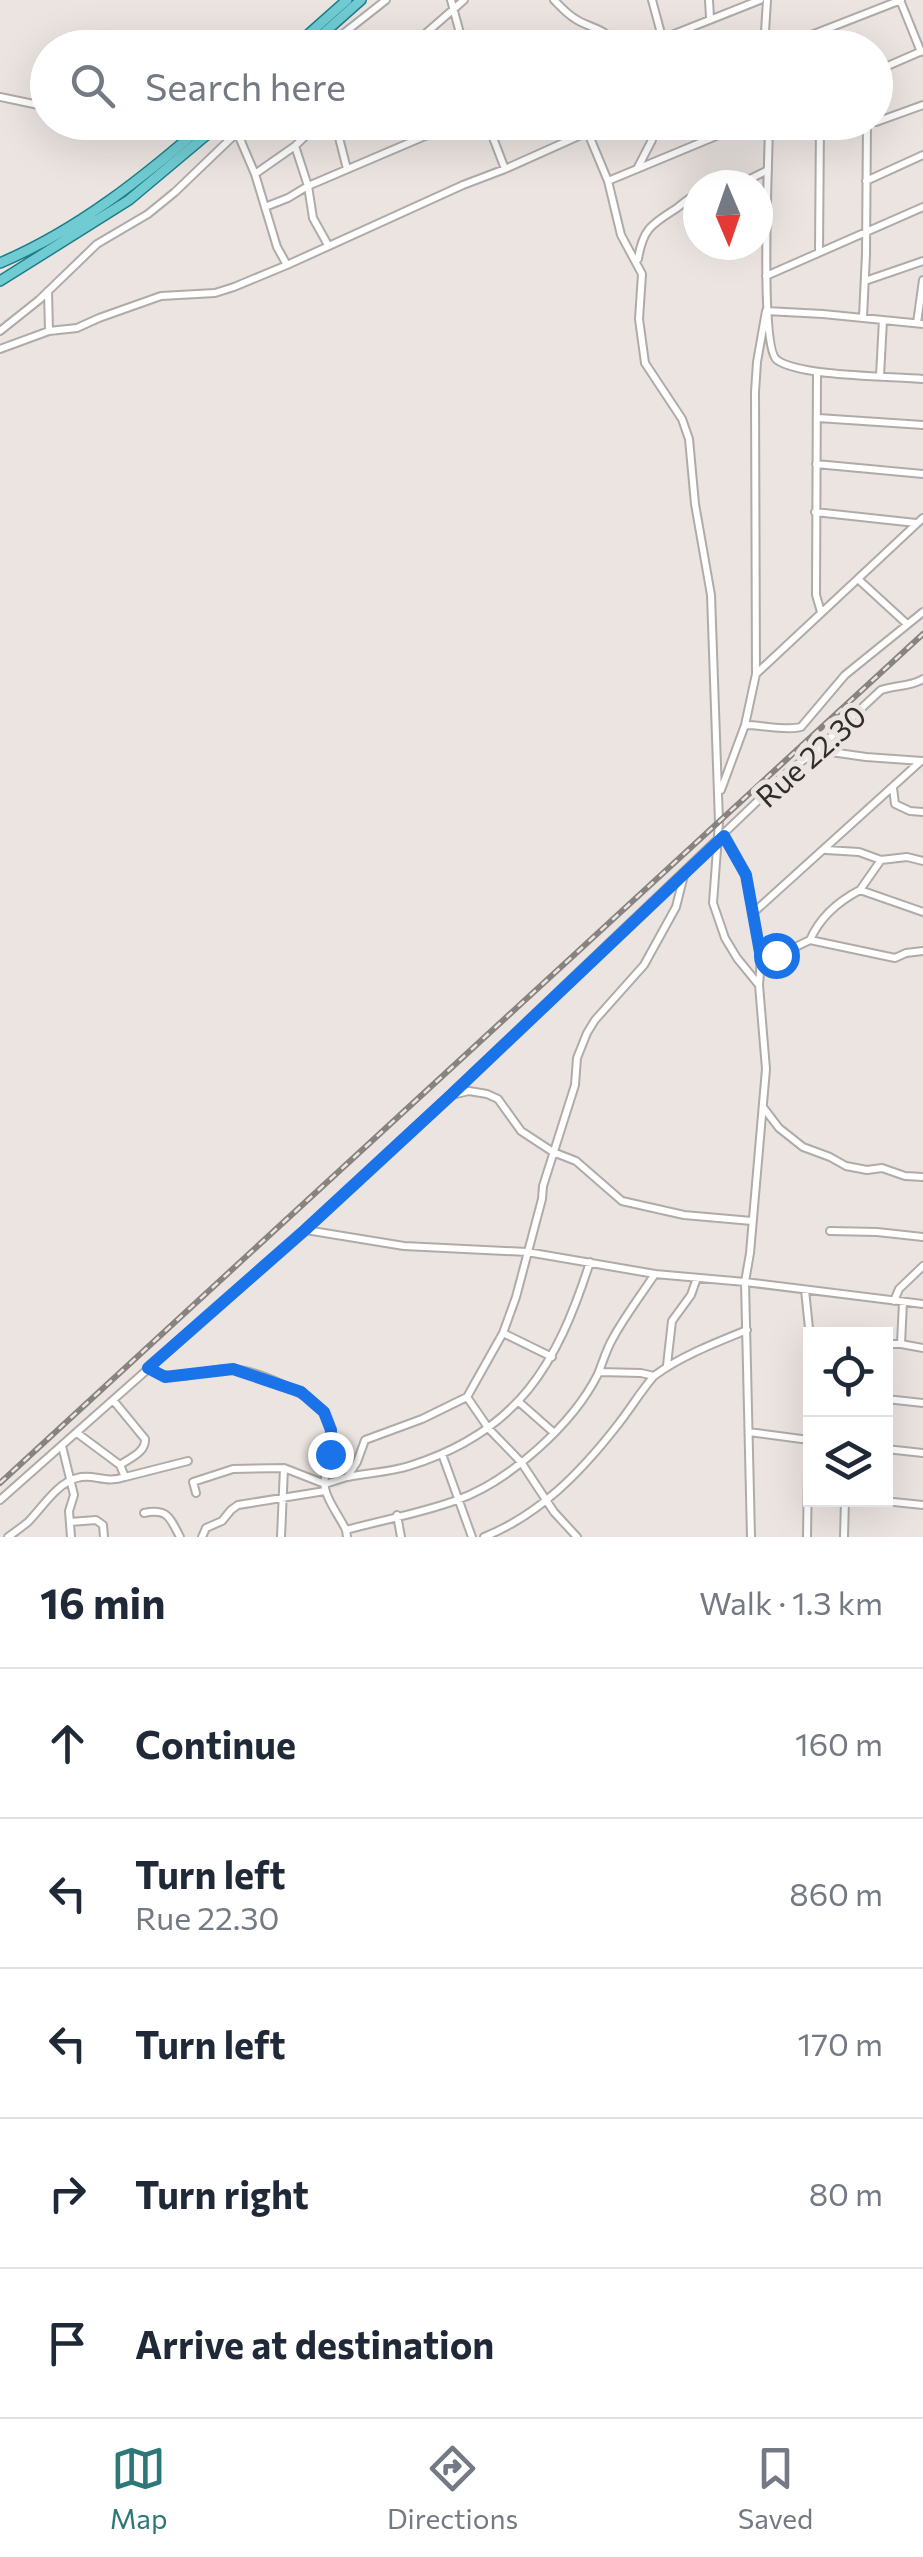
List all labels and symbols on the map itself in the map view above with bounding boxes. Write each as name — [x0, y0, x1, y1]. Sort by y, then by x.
north arrow — [683, 170, 773, 260]
street label: Rue 22.30 — [747, 696, 873, 814]
route start — [754, 933, 800, 979]
route end — [308, 1432, 354, 1478]

